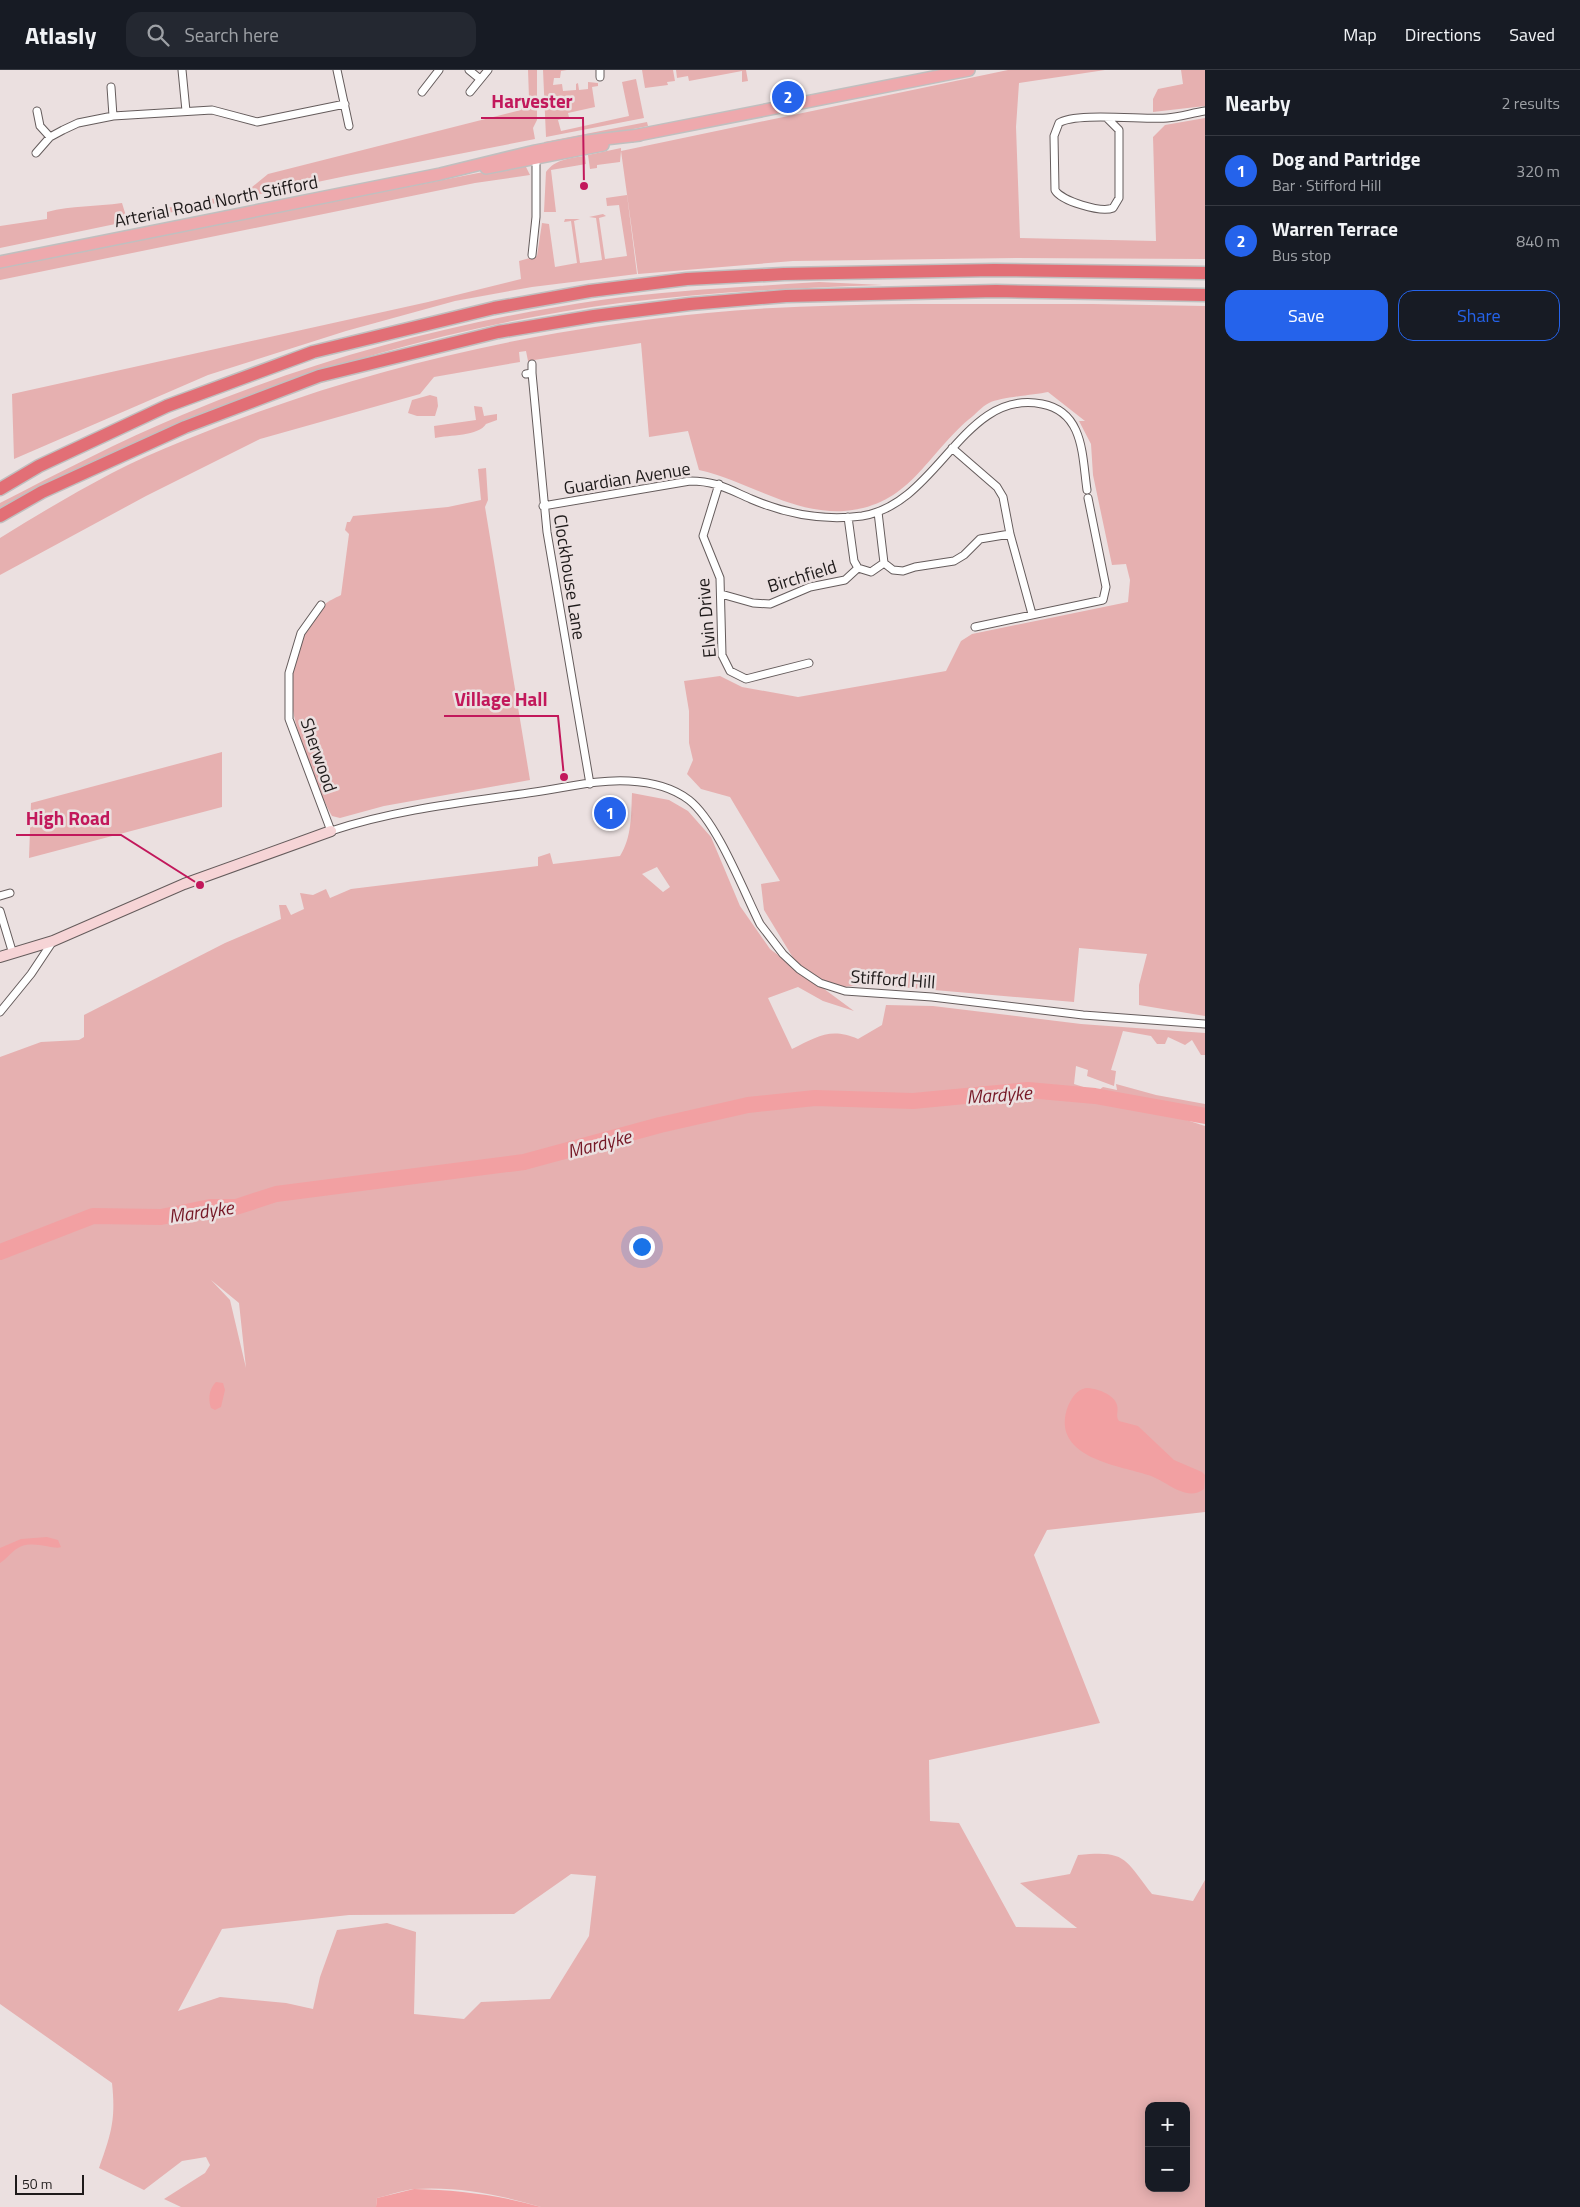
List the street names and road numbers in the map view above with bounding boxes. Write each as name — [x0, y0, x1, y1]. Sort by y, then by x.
street label: Arterial Road North Stifford — [112, 168, 320, 234]
street label: Guardian Avenue — [562, 455, 692, 501]
street label: Clockhouse Lane — [547, 512, 593, 642]
street label: Birchfield — [764, 553, 840, 599]
street label: Elvin Drive — [689, 577, 723, 659]
street label: Sherwood — [294, 714, 344, 796]
street label: Stifford Hill — [850, 963, 936, 995]

